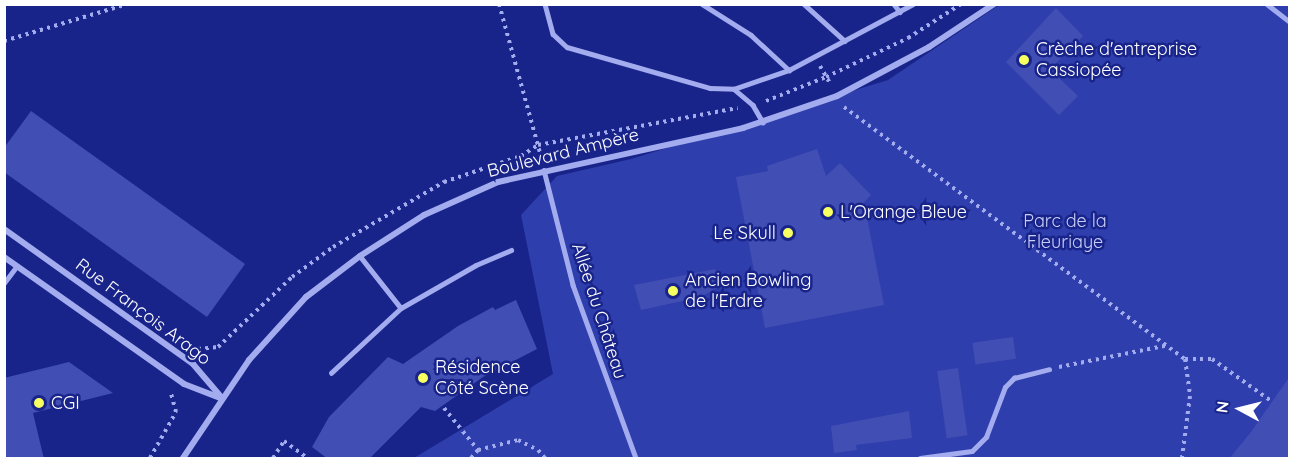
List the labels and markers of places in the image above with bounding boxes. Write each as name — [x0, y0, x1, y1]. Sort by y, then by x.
place label: Crèche d'entreprise Cassiopée — [1036, 39, 1197, 82]
marker: Crèche d'entreprise Cassiopée — [1017, 53, 1031, 67]
place label: L'Orange Bleue — [840, 201, 967, 223]
marker: L'Orange Bleue — [821, 205, 835, 219]
place label: Le Skull — [713, 222, 776, 244]
marker: Le Skull — [781, 226, 795, 240]
place label: Ancien Bowling de l'Erdre — [685, 270, 811, 312]
marker: Ancien Bowling de l'Erdre — [666, 284, 680, 298]
place label: Résidence Côté Scène — [435, 357, 529, 400]
marker: Résidence Côté Scène — [416, 371, 430, 385]
place label: CGI — [51, 392, 80, 414]
marker: CGI — [32, 396, 46, 410]

